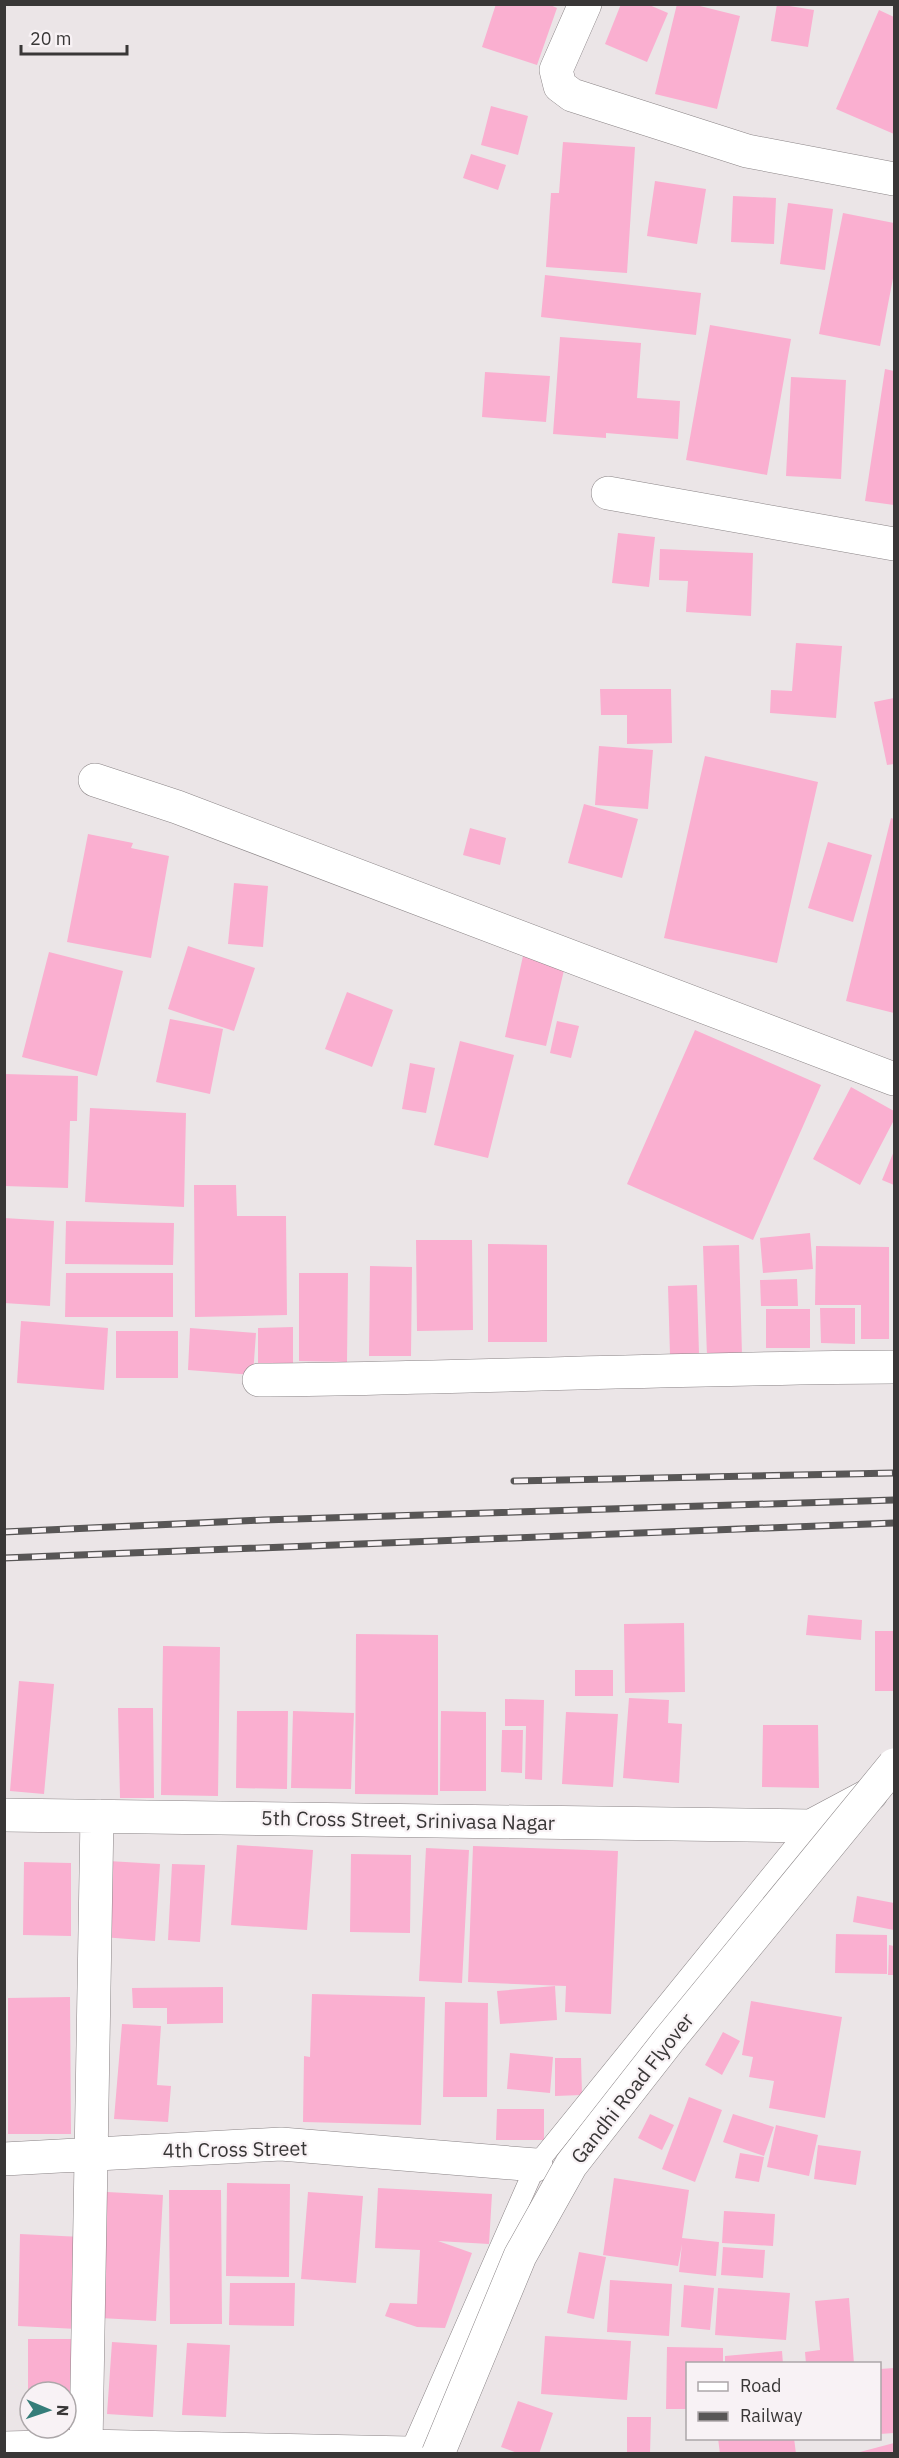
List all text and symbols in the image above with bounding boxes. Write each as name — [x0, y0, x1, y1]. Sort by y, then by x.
scale bar — [21, 18, 128, 56]
text: 20 m — [30, 27, 72, 50]
street label: 5th Cross Street, Srinivasa Nagar — [261, 1804, 555, 1836]
street label: Gandhi Road Flyover — [565, 2007, 699, 2169]
street label: 4th Cross Street — [162, 2134, 308, 2164]
legend — [686, 2362, 881, 2440]
text: Road — [740, 2374, 781, 2397]
north arrow — [18, 2380, 78, 2440]
text: N — [53, 2404, 73, 2417]
text: Railway — [740, 2404, 802, 2427]

